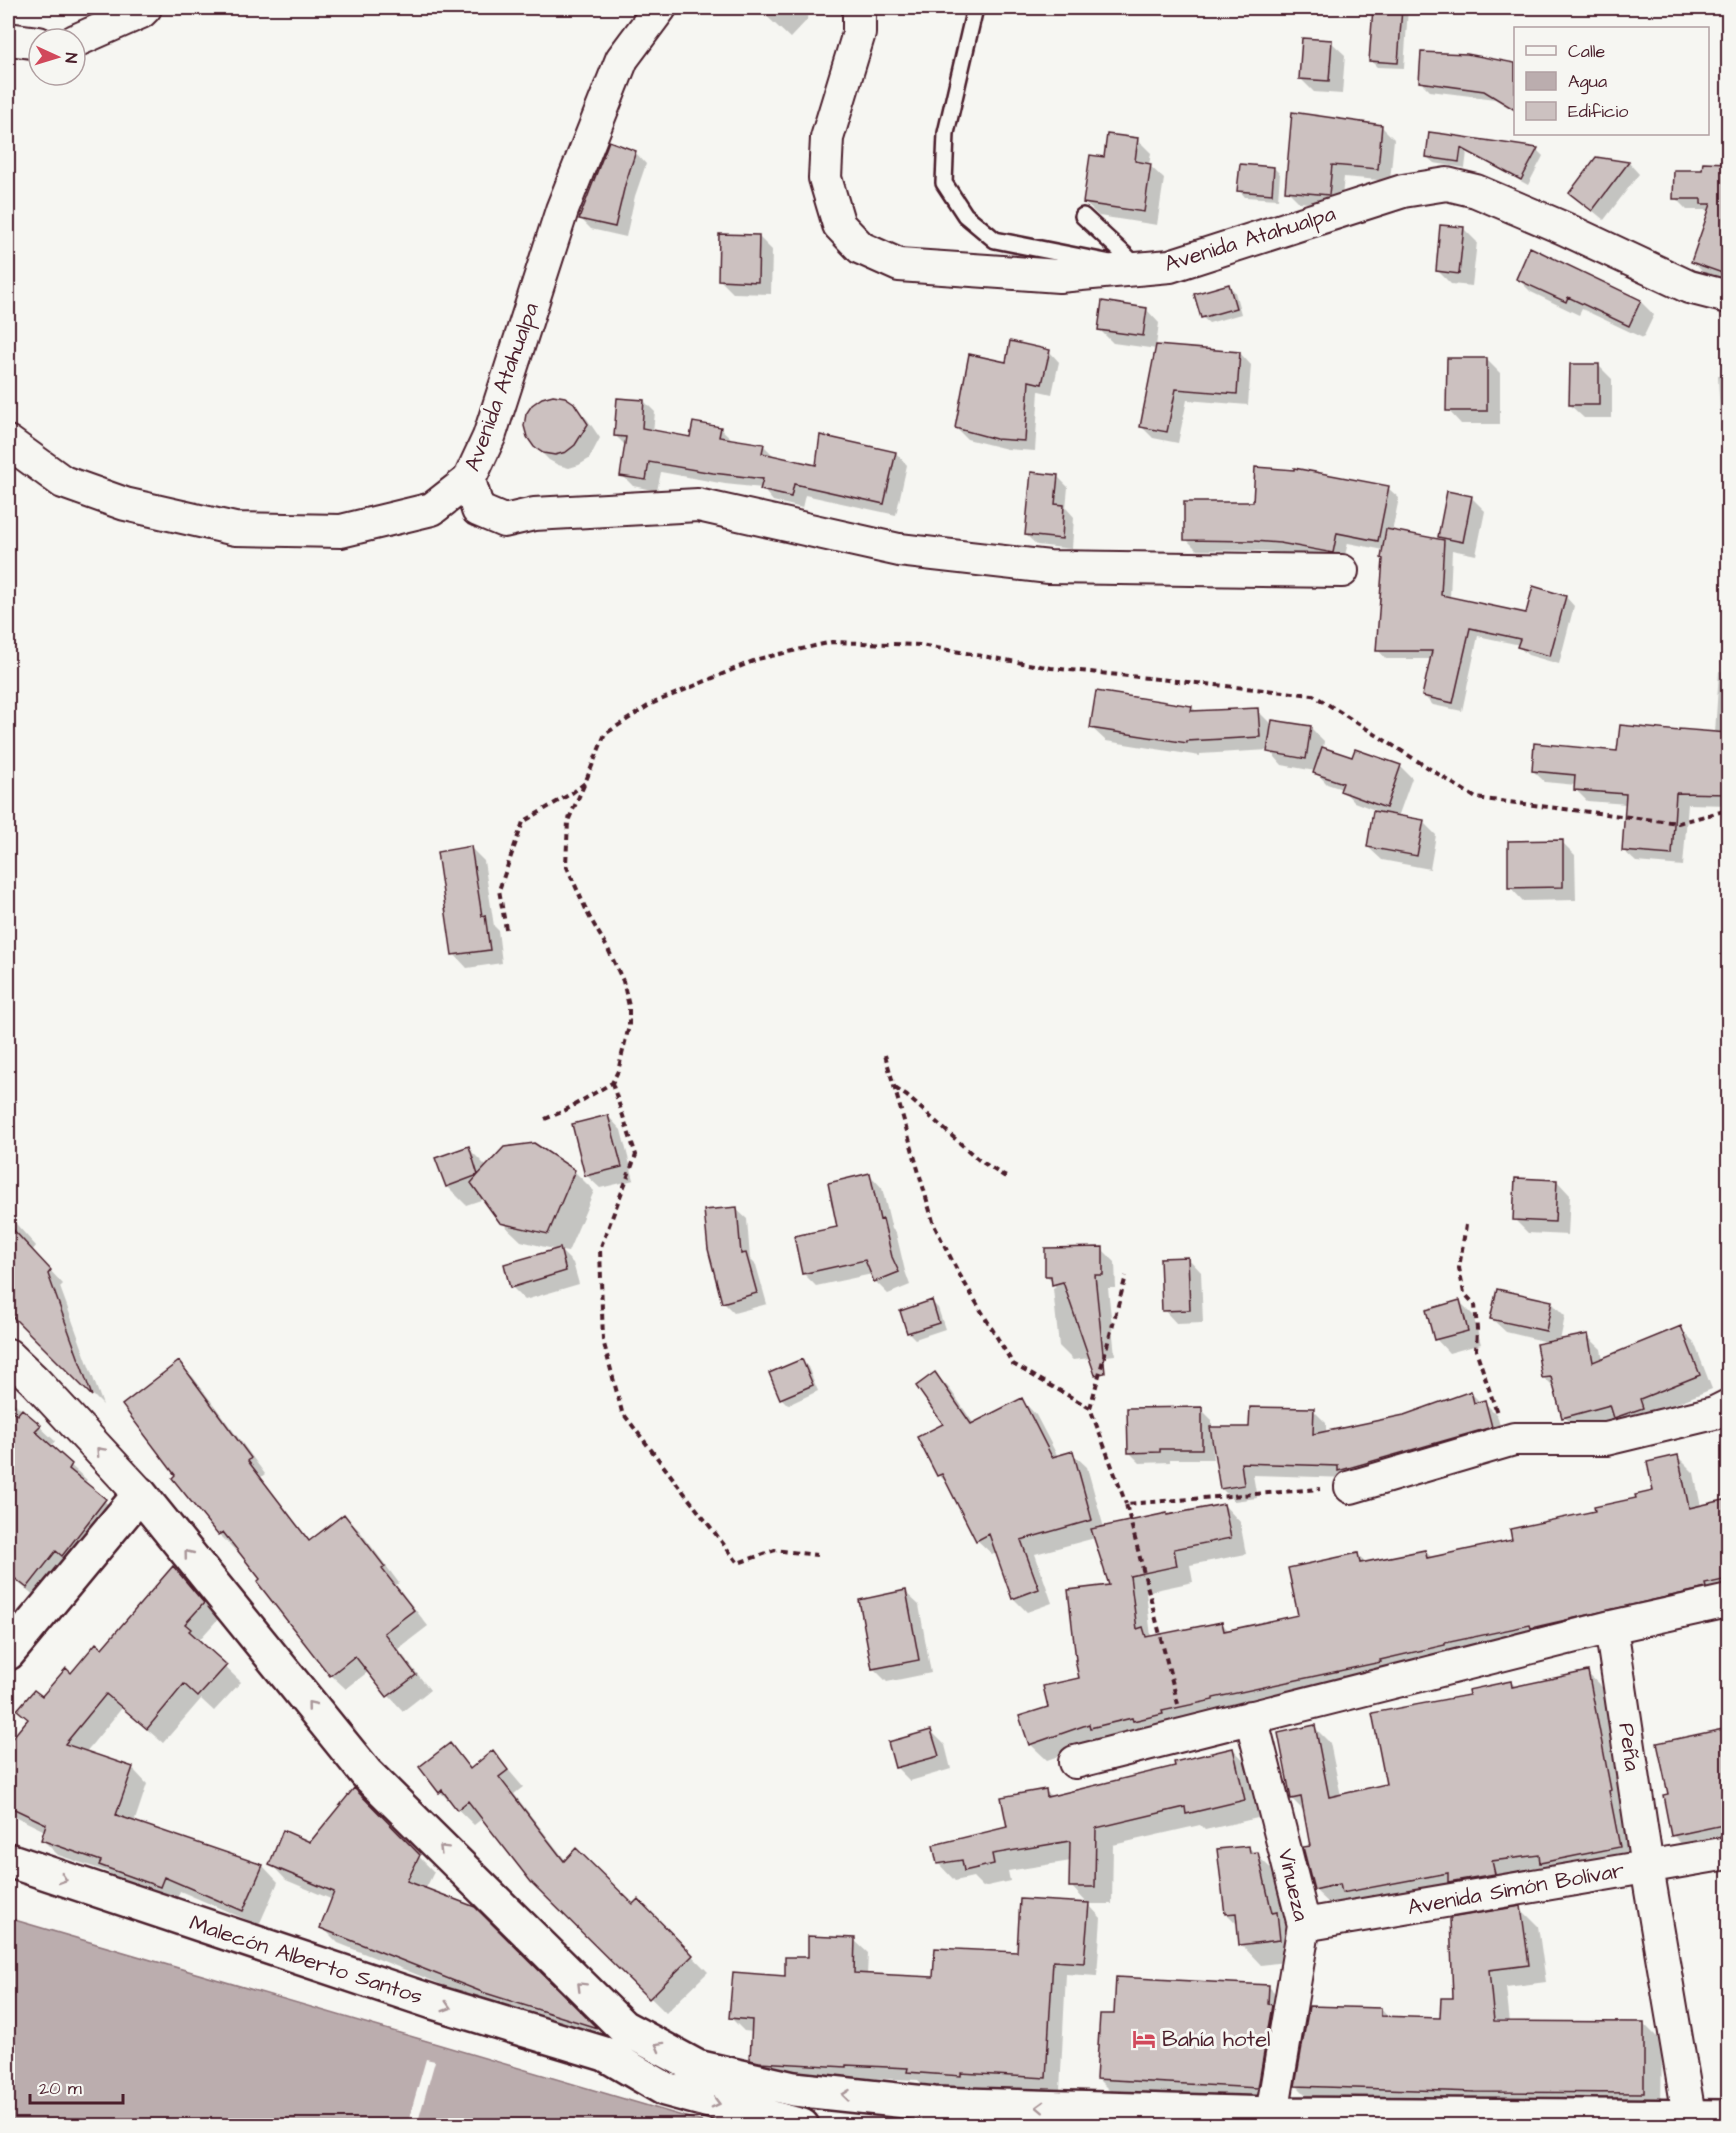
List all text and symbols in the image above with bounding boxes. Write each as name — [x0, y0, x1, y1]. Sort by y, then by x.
north arrow — [27, 27, 87, 87]
legend — [1514, 27, 1709, 135]
text: Calle — [1568, 39, 1606, 64]
text: N — [60, 52, 82, 64]
text: Agua — [1568, 69, 1607, 95]
text: Edificio — [1568, 99, 1628, 124]
street label: Avenida Atahualpa — [1161, 198, 1339, 280]
street label: Avenida Atahualpa — [457, 298, 547, 476]
one-way arrow — [97, 1448, 108, 1459]
one-way arrow — [185, 1549, 196, 1560]
one-way arrow — [307, 1701, 318, 1712]
street label: Peña — [1610, 1721, 1648, 1773]
one-way arrow — [439, 1845, 450, 1856]
street label: Vinueza — [1270, 1846, 1316, 1924]
street label: Avenida Simón Bolívar — [1405, 1855, 1627, 1923]
one-way arrow — [57, 1872, 68, 1884]
street label: Malecón Alberto Santos — [185, 1908, 427, 2012]
one-way arrow — [578, 1982, 589, 1993]
one-way arrow — [441, 2000, 452, 2012]
place label: Bahía hotel — [1162, 2024, 1271, 2055]
hotel icon: Bahía hotel — [1131, 2026, 1157, 2052]
one-way arrow — [655, 2042, 665, 2053]
scale bar — [30, 2067, 123, 2105]
text: 20 m — [39, 2076, 82, 2101]
one-way arrow — [841, 2089, 850, 2102]
one-way arrow — [711, 2095, 721, 2108]
one-way arrow — [1036, 2101, 1045, 2113]

